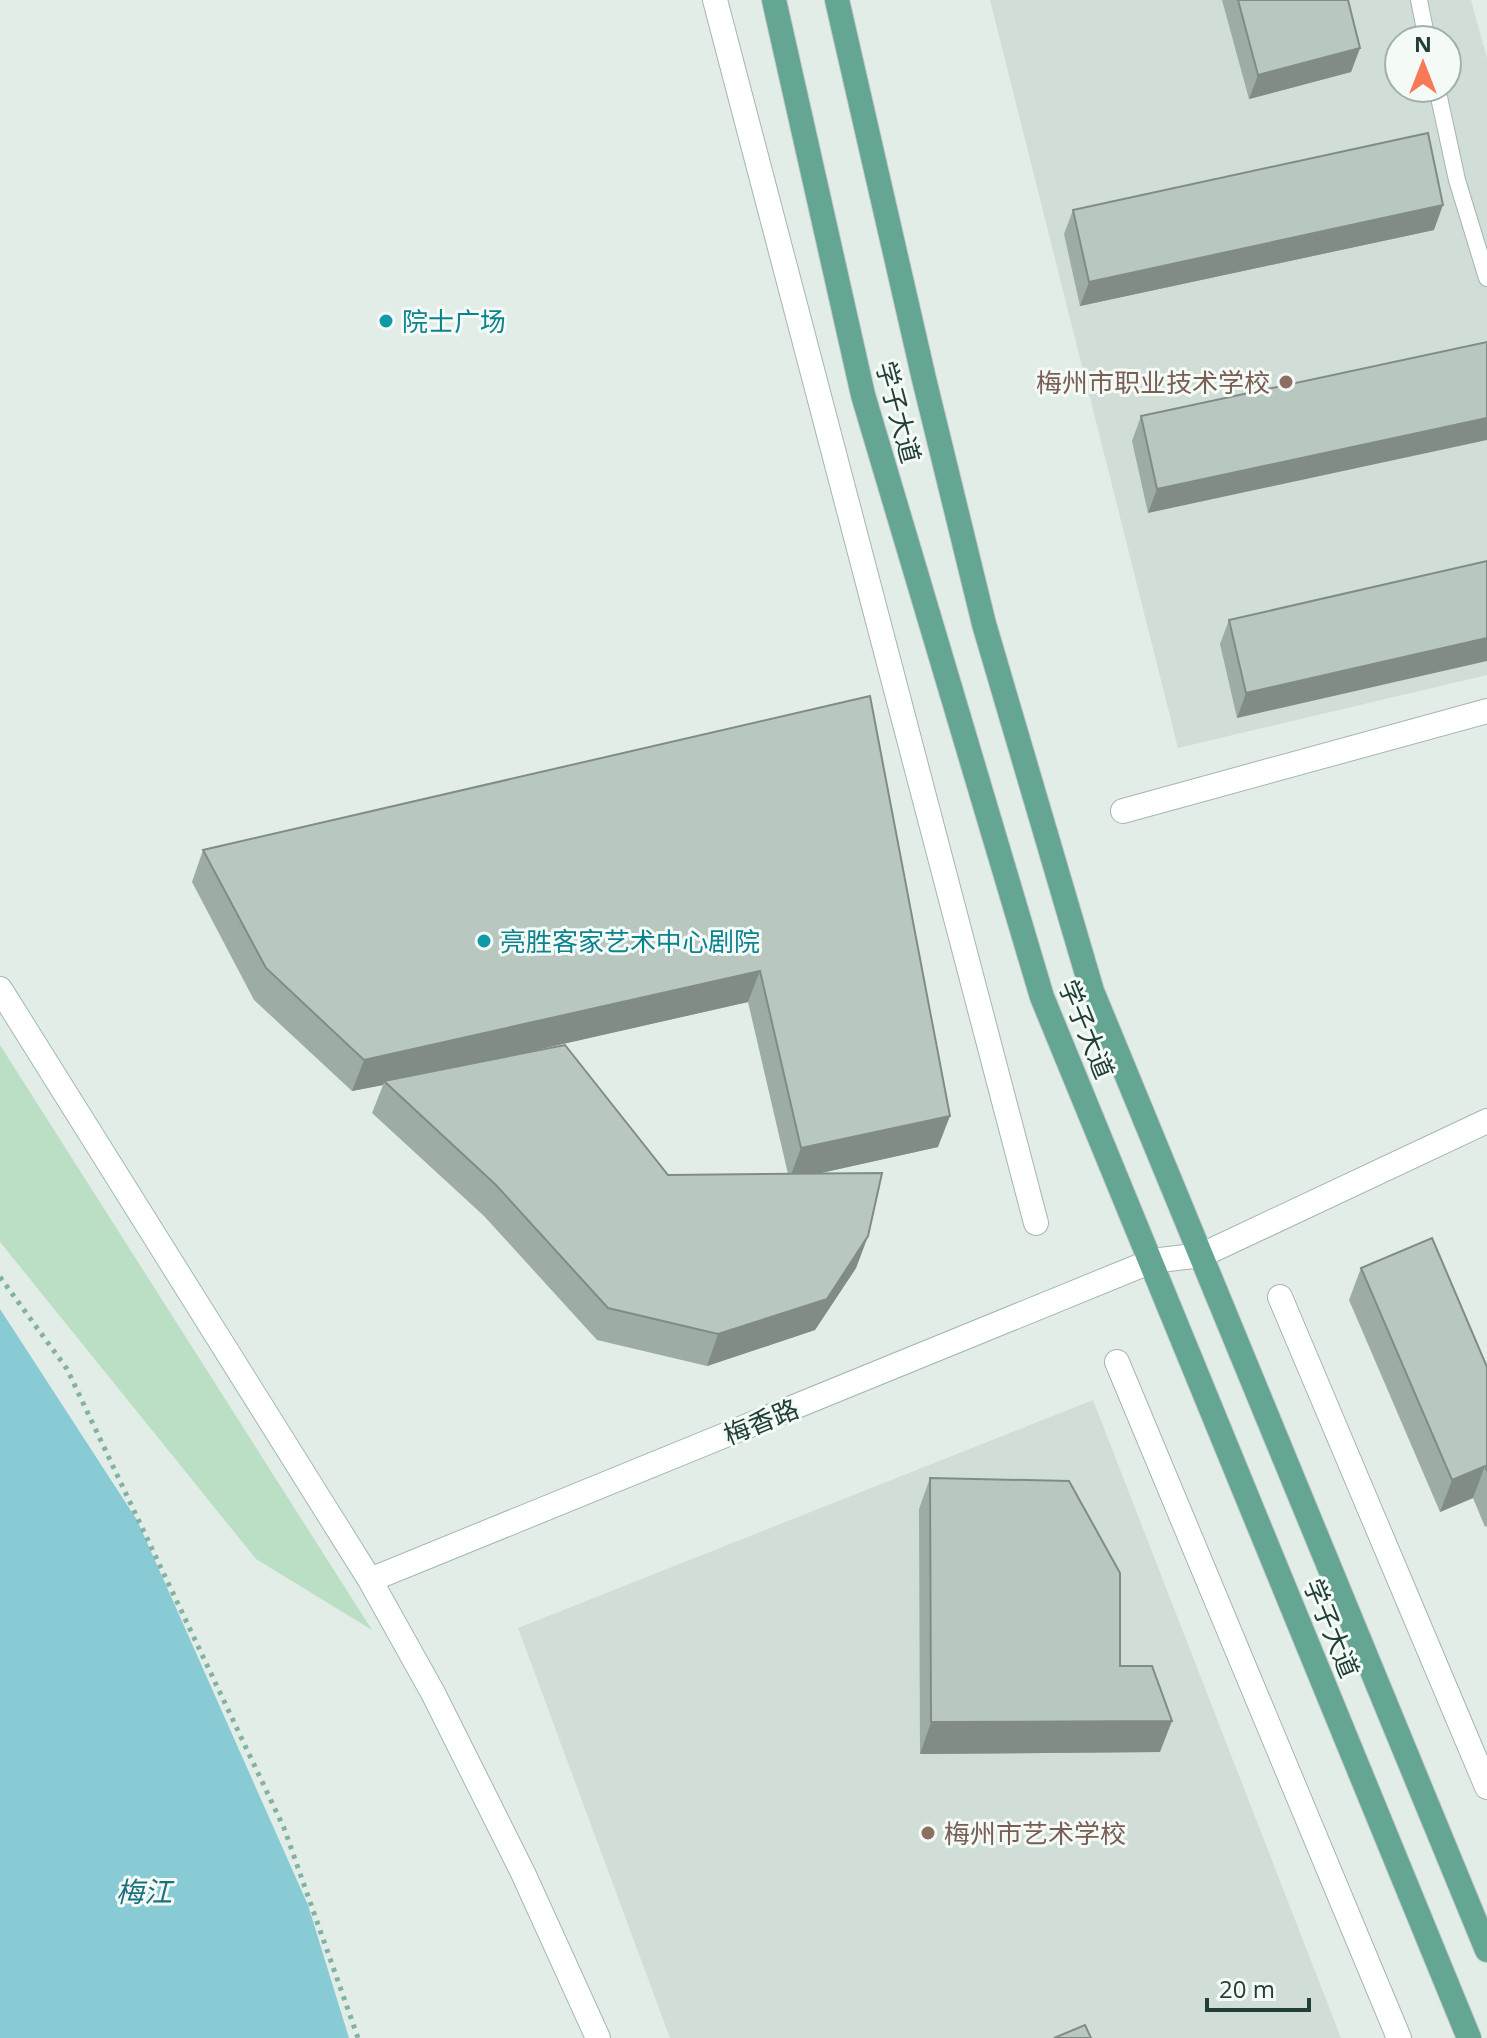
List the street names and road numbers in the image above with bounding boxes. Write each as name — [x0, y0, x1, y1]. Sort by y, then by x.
street label: 学子大道 — [868, 357, 930, 467]
street label: 学子大道 — [1051, 974, 1123, 1084]
street label: 梅香路 — [718, 1390, 804, 1452]
street label: 学子大道 — [1296, 1573, 1368, 1683]

